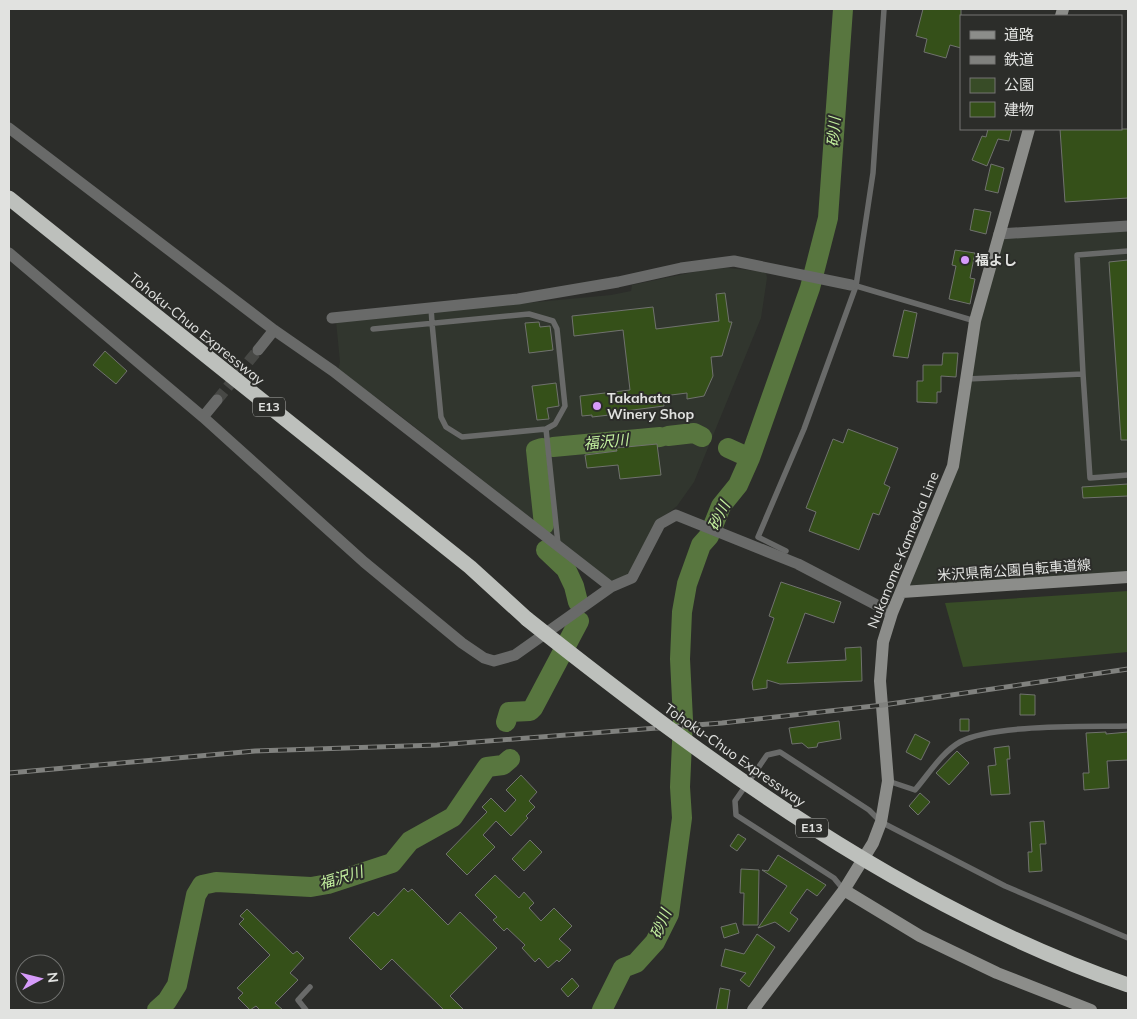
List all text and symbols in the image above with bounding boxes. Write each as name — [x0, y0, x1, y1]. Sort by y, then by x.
legend — [960, 15, 1122, 130]
text: 道路 — [1004, 25, 1034, 44]
text: 鉄道 — [1004, 50, 1034, 69]
text: 公園 — [1004, 75, 1034, 94]
text: 建物 — [1004, 100, 1034, 119]
water label: 砂川 — [823, 114, 844, 148]
place label: 福よし — [975, 251, 1017, 269]
marker: 福よし — [959, 254, 971, 266]
street label: Tohoku-Chuo Expressway — [126, 269, 269, 389]
place label: Takahata Winery Shop — [607, 389, 695, 423]
road number: E13 — [253, 398, 285, 417]
marker: Takahata Winery Shop — [591, 400, 603, 412]
water label: 福沢川 — [583, 429, 631, 453]
street label: Nukanome-Kameoka Line — [863, 469, 943, 631]
water label: 砂川 — [703, 496, 735, 533]
street label: 米沢県南公園自転車道線 — [937, 556, 1091, 584]
street label: Tohoku-Chuo Expressway — [661, 699, 810, 811]
road number: E13 — [796, 818, 828, 838]
water label: 福沢川 — [317, 861, 367, 893]
water label: 砂川 — [646, 904, 676, 941]
north arrow — [15, 954, 65, 1004]
text: N — [43, 971, 62, 984]

